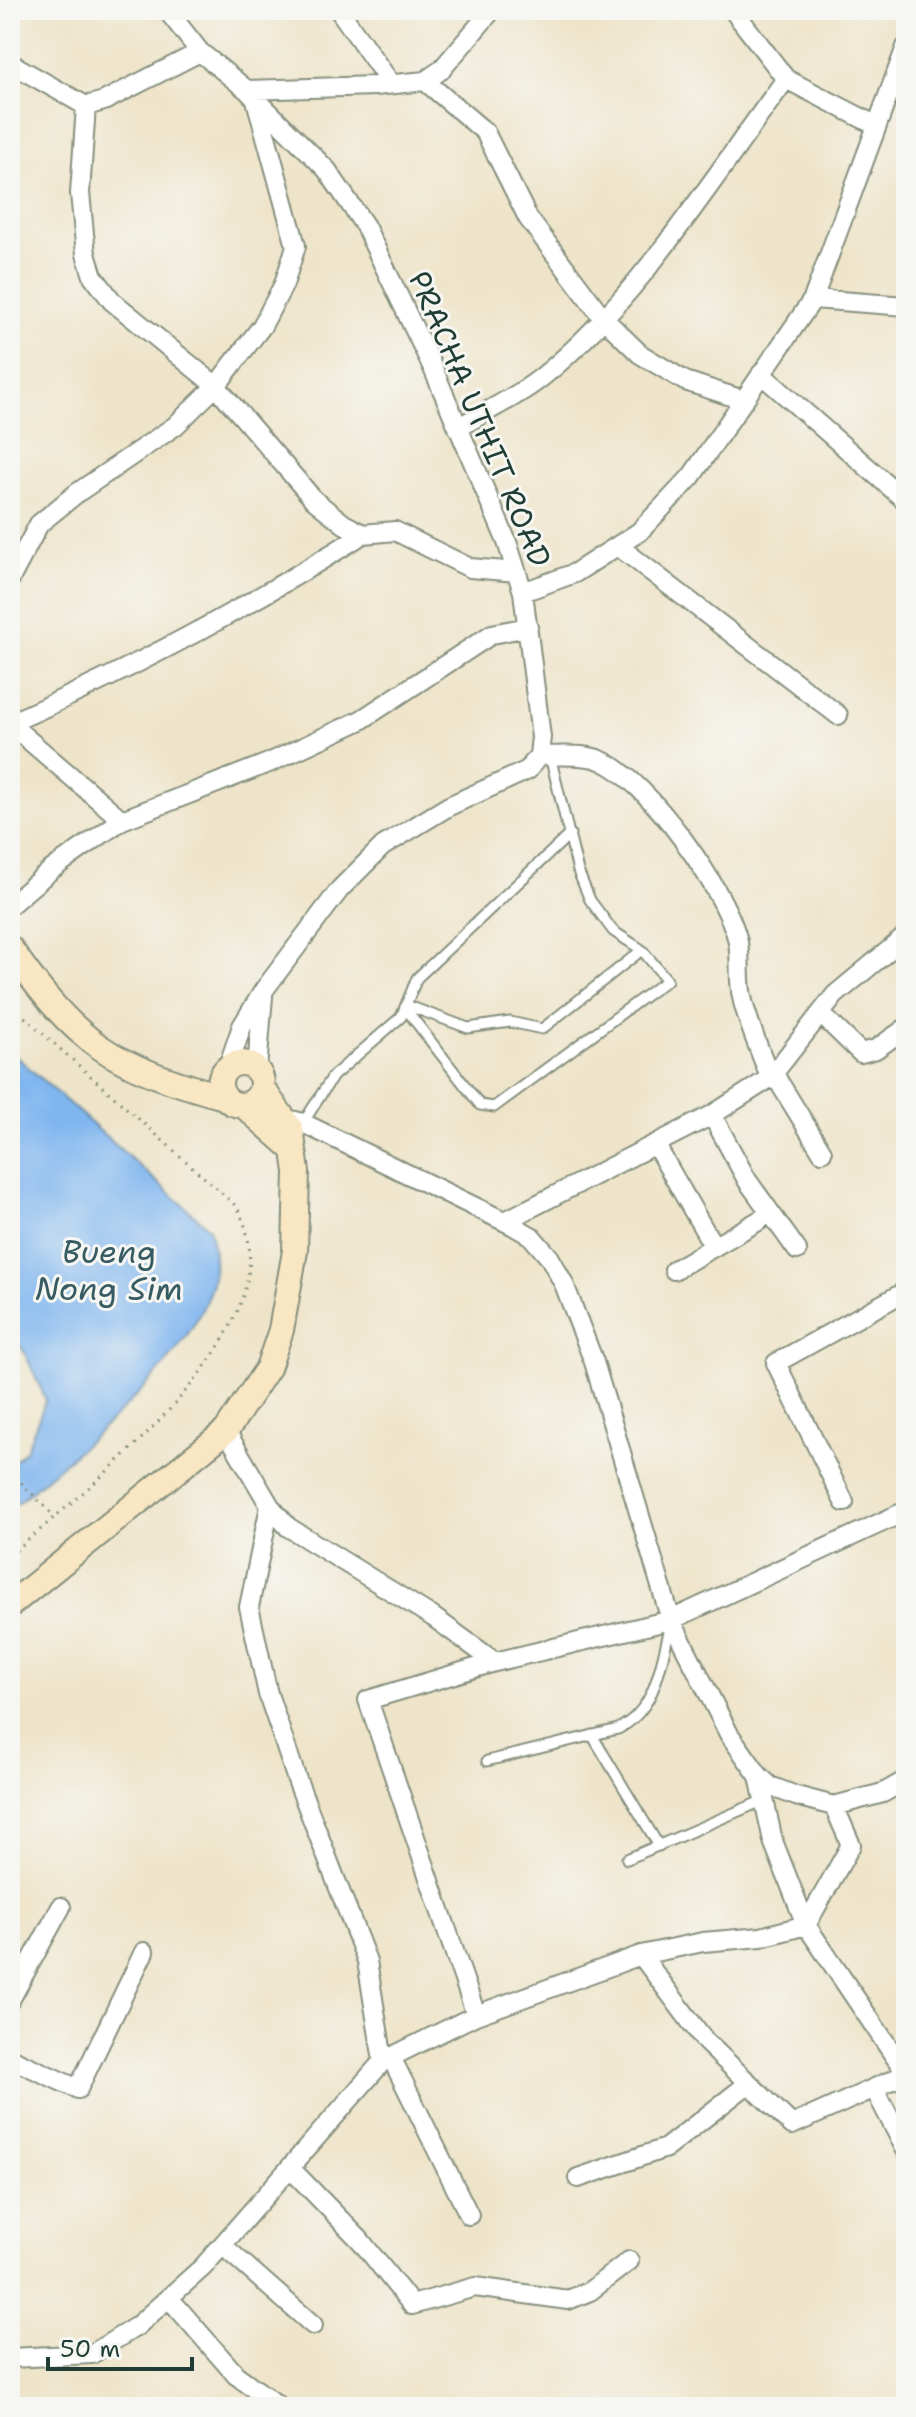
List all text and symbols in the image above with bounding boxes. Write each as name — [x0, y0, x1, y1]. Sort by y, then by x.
street label: PRACHA UTHIT ROAD — [399, 265, 561, 573]
water label: Bueng Nong Sim — [35, 1230, 183, 1310]
scale bar — [48, 2321, 192, 2371]
text: 50 m — [60, 2333, 120, 2365]

